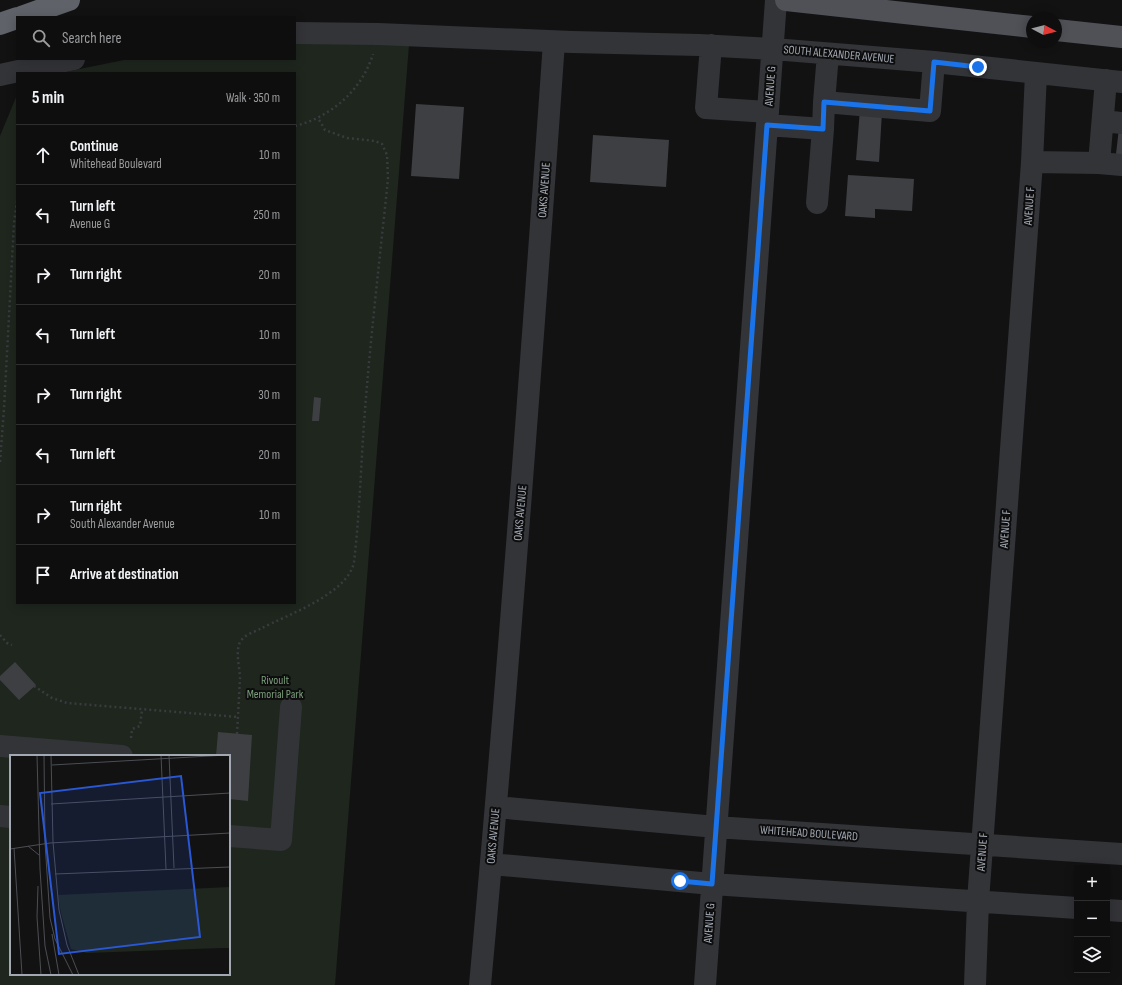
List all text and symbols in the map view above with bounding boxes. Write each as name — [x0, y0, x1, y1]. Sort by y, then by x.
north arrow — [1026, 12, 1062, 48]
search box — [16, 16, 296, 60]
icon: search — [30, 27, 52, 49]
text: Search here — [62, 29, 122, 48]
street label: SOUTH ALEXANDER AVENUE — [783, 42, 895, 67]
route end — [969, 58, 987, 76]
street label: AVENUE G — [762, 66, 779, 108]
text: 5 min — [32, 88, 64, 108]
text: Walk · 350 m — [226, 90, 280, 106]
text: Continue — [70, 137, 119, 156]
icon: ahead — [32, 144, 54, 166]
text: 10 m — [259, 147, 280, 163]
text: Whitehead Boulevard — [70, 156, 162, 172]
street label: OAKS AVENUE — [535, 162, 554, 218]
street label: AVENUE F — [1021, 186, 1038, 227]
text: Turn left — [70, 197, 115, 216]
icon: left — [32, 204, 54, 226]
text: 250 m — [253, 207, 280, 223]
text: Avenue G — [70, 216, 110, 232]
icon: right — [32, 264, 54, 286]
text: Turn right — [70, 265, 122, 284]
text: 20 m — [258, 267, 280, 283]
icon: left — [32, 324, 54, 346]
text: Turn left — [70, 325, 115, 344]
text: 10 m — [259, 327, 280, 343]
icon: right — [32, 384, 54, 406]
text: Turn right — [70, 385, 122, 404]
text: 30 m — [258, 387, 280, 403]
icon: left — [32, 444, 54, 466]
text: Turn left — [70, 445, 115, 464]
text: 20 m — [258, 447, 280, 463]
street label: OAKS AVENUE — [511, 485, 530, 541]
text: Turn right — [70, 497, 122, 516]
icon: right — [32, 504, 54, 526]
text: 10 m — [259, 507, 280, 523]
street label: AVENUE F — [997, 509, 1014, 550]
text: South Alexander Avenue — [70, 516, 175, 532]
icon: arrive — [32, 564, 54, 586]
text: Arrive at destination — [70, 565, 179, 584]
park label: Rivoult Memorial Park — [247, 673, 304, 702]
inset map — [10, 755, 230, 975]
street label: OAKS AVENUE — [484, 808, 503, 864]
street label: WHITEHEAD BOULEVARD — [759, 823, 859, 844]
street label: AVENUE F — [974, 832, 991, 873]
map controls — [1074, 865, 1110, 973]
button: + — [1074, 865, 1110, 901]
route start — [671, 872, 689, 890]
button: − — [1074, 901, 1110, 937]
street label: AVENUE G — [701, 903, 718, 945]
button: layers — [1074, 937, 1110, 973]

